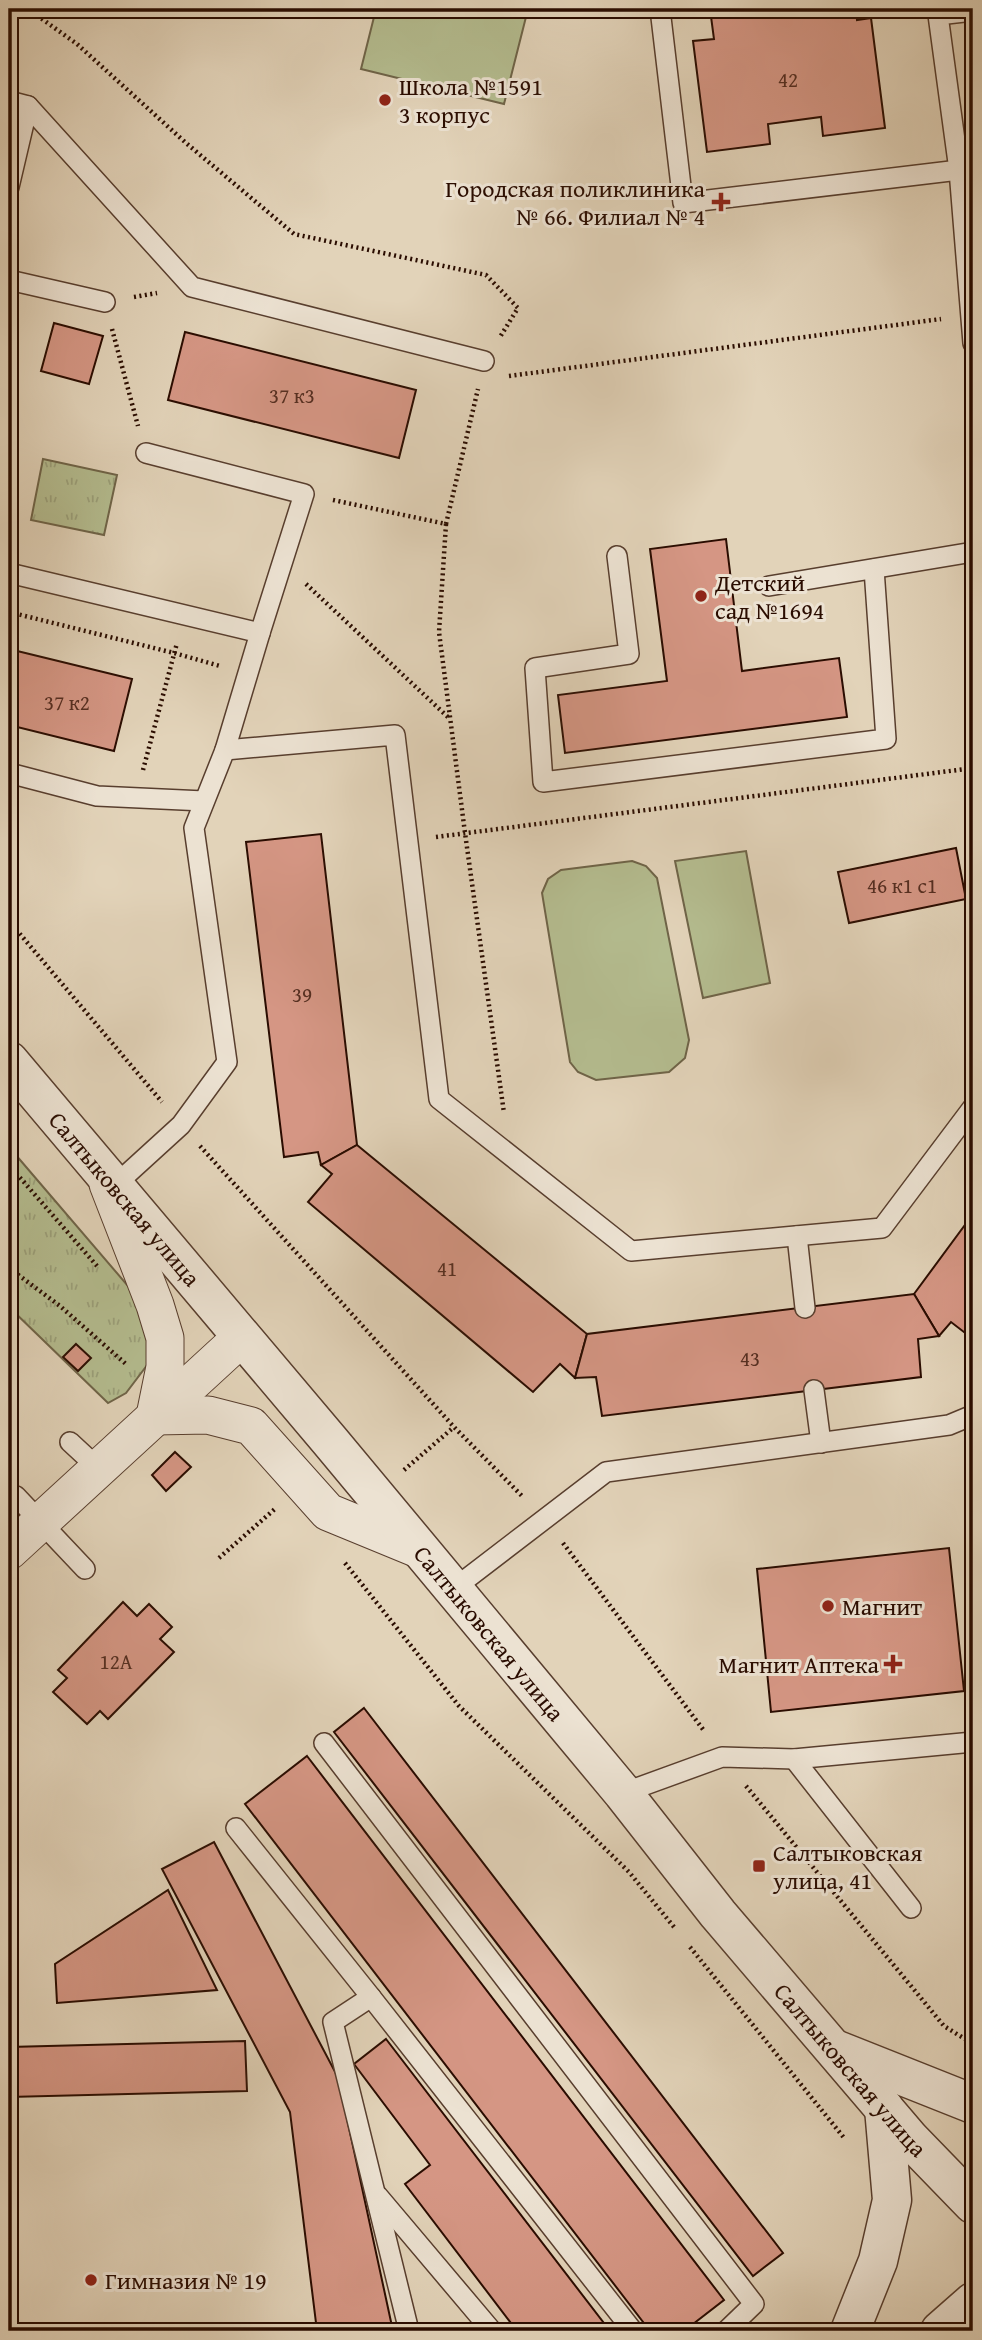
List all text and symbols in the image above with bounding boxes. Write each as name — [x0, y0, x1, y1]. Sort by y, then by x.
house number: 42 — [778, 64, 798, 95]
place label: Школа №1591 3 корпус — [399, 69, 543, 132]
marker: Школа №1591 3 корпус — [377, 92, 393, 108]
place label: Городская поликлиника № 66. Филиал № 4 — [445, 171, 706, 234]
marker: Городская поликлиника № 66. Филиал № 4 — [711, 192, 731, 212]
house number: 37 к3 — [269, 380, 315, 411]
place label: Детский сад №1694 — [714, 565, 824, 628]
marker: Детский сад №1694 — [693, 588, 709, 604]
house number: 37 к2 — [44, 687, 90, 718]
house number: 46 к1 с1 — [867, 870, 937, 901]
house number: 39 — [292, 979, 312, 1010]
street label: Салтыковская улица — [41, 1103, 210, 1294]
house number: 41 — [437, 1253, 457, 1284]
house number: 43 — [740, 1343, 760, 1374]
street label: Салтыковская улица — [406, 1537, 574, 1729]
place label: Магнит — [842, 1589, 923, 1624]
marker: Магнит — [820, 1598, 836, 1614]
house number: 12А — [100, 1646, 133, 1677]
place label: Магнит Аптека — [719, 1647, 880, 1682]
marker: Магнит Аптека — [885, 1656, 901, 1672]
place label: Салтыковская улица, 41 — [772, 1835, 922, 1898]
marker: Салтыковская улица, 41 — [751, 1858, 767, 1874]
street label: Салтыковская улица — [766, 1975, 936, 2165]
place label: Гимназия № 19 — [105, 2263, 267, 2298]
marker: Гимназия № 19 — [83, 2272, 99, 2288]

